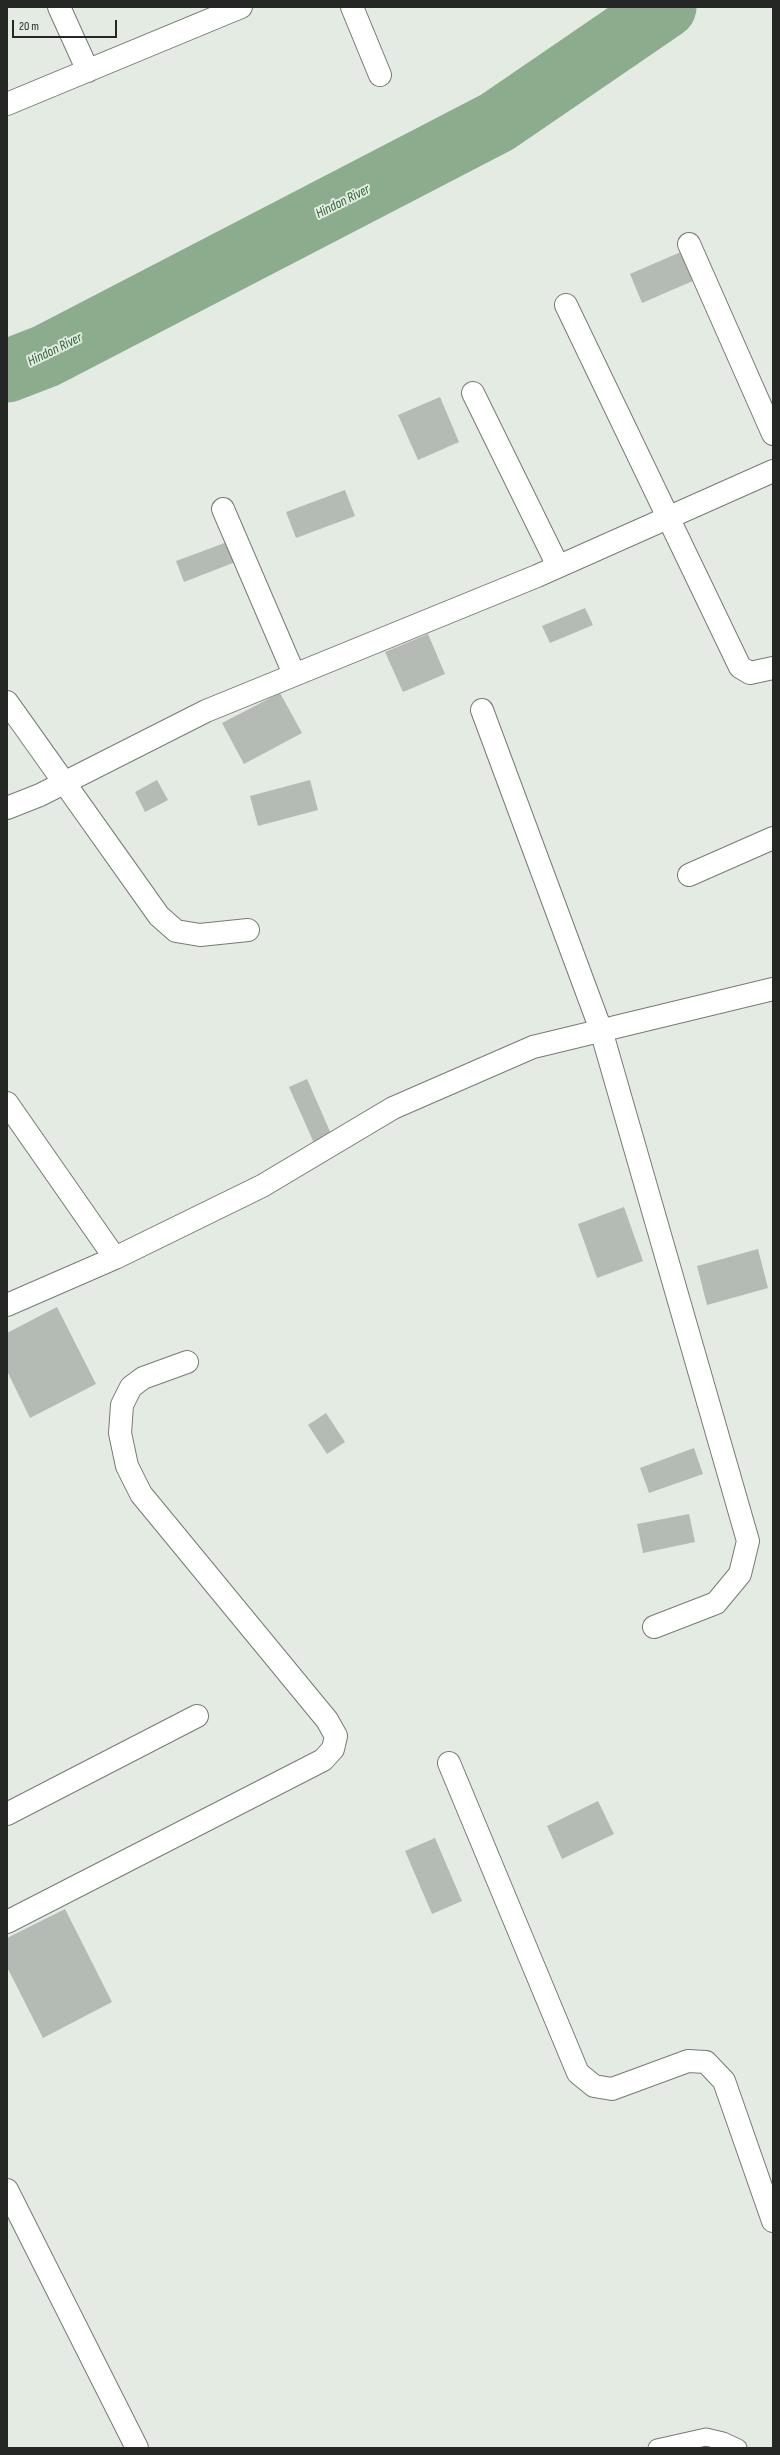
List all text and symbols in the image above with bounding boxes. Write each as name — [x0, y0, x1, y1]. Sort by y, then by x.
scale bar — [14, 12, 119, 38]
text: 20 m — [19, 19, 39, 34]
water label: Hindon River — [313, 181, 373, 223]
water label: Hindon River — [25, 330, 85, 370]

